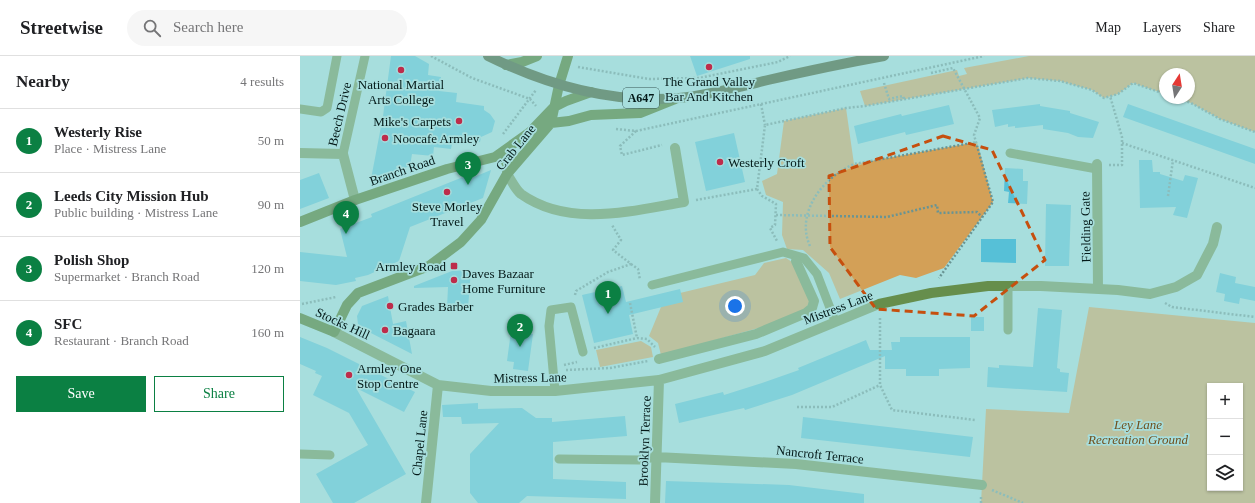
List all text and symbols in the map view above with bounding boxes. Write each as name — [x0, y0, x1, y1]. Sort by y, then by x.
search box — [127, 10, 407, 46]
text: Streetwise — [20, 17, 103, 38]
icon: search — [141, 17, 163, 39]
text: Search here — [173, 19, 243, 35]
text: Map — [1095, 20, 1121, 35]
text: Layers — [1143, 20, 1181, 35]
text: Share — [1203, 20, 1235, 35]
marker: The Grand Valley Bar And Kitchen — [704, 62, 714, 72]
marker: National Martial Arts College — [396, 65, 406, 75]
north arrow — [1159, 68, 1195, 104]
text: Nearby — [16, 72, 70, 91]
text: 4 results — [240, 74, 284, 89]
place label: The Grand Valley Bar And Kitchen — [663, 74, 756, 104]
place label: National Martial Arts College — [358, 77, 445, 107]
street label: Beech Drive — [325, 80, 354, 148]
road number: A647 — [623, 88, 659, 108]
place label: Mike's Carpets — [373, 114, 451, 129]
marker: Mike's Carpets — [454, 116, 464, 126]
street label: Crab Lane — [492, 121, 539, 173]
text: Westerly Rise — [54, 124, 142, 140]
place label: Noocafe Armley — [393, 131, 480, 146]
text: 1 — [26, 133, 32, 148]
text: 50 m — [258, 133, 284, 148]
marker: Noocafe Armley — [380, 133, 390, 143]
text: Place · Mistress Lane — [54, 141, 166, 156]
street label: Branch Road — [367, 152, 437, 189]
pin: 3 — [455, 152, 481, 185]
place label: Westerly Croft — [728, 155, 805, 170]
marker: Westerly Croft — [715, 157, 725, 167]
marker: Steve Morley Travel — [442, 187, 452, 197]
text: Leeds City Mission Hub — [54, 188, 209, 204]
street label: Fielding Gate — [1077, 191, 1094, 263]
text: 2 — [26, 197, 32, 212]
text: 90 m — [258, 197, 284, 212]
place label: Steve Morley Travel — [412, 199, 483, 229]
pin: 4 — [333, 201, 359, 234]
text: Public building · Mistress Lane — [54, 205, 218, 220]
text: Polish Shop — [54, 252, 129, 268]
place label: Armley Road — [376, 259, 446, 274]
text: 3 — [26, 261, 32, 276]
text: 120 m — [251, 261, 284, 276]
marker: Armley Road — [449, 261, 459, 271]
place label: Daves Bazaar Home Furniture — [462, 266, 546, 296]
text: Supermarket · Branch Road — [54, 269, 199, 284]
marker: Daves Bazaar Home Furniture — [449, 275, 459, 285]
pin: 1 — [595, 281, 621, 314]
street label: Mistress Lane — [801, 287, 875, 328]
your location — [725, 296, 745, 316]
place label: Grades Barber — [398, 299, 474, 314]
marker: Grades Barber — [385, 301, 395, 311]
street label: Stocks Hill — [313, 304, 373, 343]
pin: 2 — [507, 314, 533, 347]
text: SFC — [54, 316, 82, 332]
place label: Bagaara — [393, 323, 436, 338]
text: 4 — [26, 325, 32, 340]
text: 160 m — [251, 325, 284, 340]
marker: Bagaara — [380, 325, 390, 335]
text: Restaurant · Branch Road — [54, 333, 189, 348]
place label: Armley One Stop Centre — [357, 361, 422, 391]
street label: Mistress Lane — [493, 369, 567, 386]
marker: Armley One Stop Centre — [344, 370, 354, 380]
button: Save — [16, 376, 146, 412]
button: Share — [154, 376, 284, 412]
map controls — [1207, 383, 1243, 491]
button: + — [1207, 383, 1243, 419]
street label: Brooklyn Terrace — [635, 395, 654, 487]
street label: Chapel Lane — [409, 409, 430, 477]
park label: Ley Lane Recreation Ground — [1087, 417, 1188, 447]
button: − — [1207, 419, 1243, 455]
street label: Nancroft Terrace — [775, 442, 865, 467]
button: layers — [1207, 455, 1243, 491]

